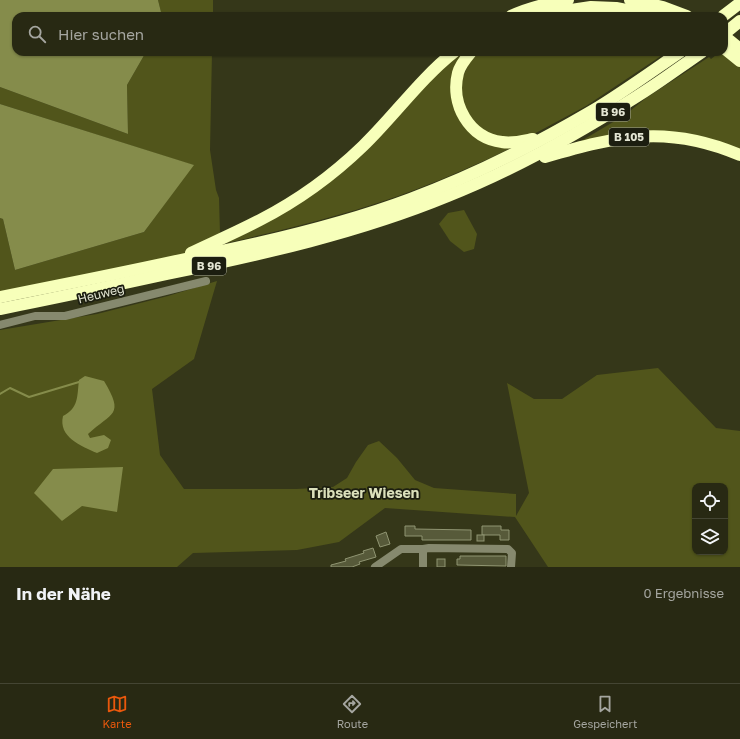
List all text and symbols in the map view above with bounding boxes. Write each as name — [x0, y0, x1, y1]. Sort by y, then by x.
search box — [12, 12, 728, 56]
icon: search — [26, 23, 48, 45]
text: Hier suchen — [58, 25, 144, 43]
road number: B 96 — [596, 103, 630, 121]
road number: B 105 — [609, 128, 649, 146]
road number: B 96 — [192, 257, 226, 275]
street label: Heuweg — [76, 281, 126, 307]
map controls — [692, 483, 728, 555]
button: locate — [692, 483, 728, 519]
district label: Tribseer Wiesen — [309, 484, 419, 501]
button: layers — [692, 519, 728, 555]
text: In der Nähe — [16, 583, 111, 604]
text: 0 Ergebnisse — [643, 585, 724, 601]
tab: Karte — [103, 693, 132, 730]
tab: Route — [337, 693, 368, 730]
tab: Gespeichert — [573, 693, 637, 730]

